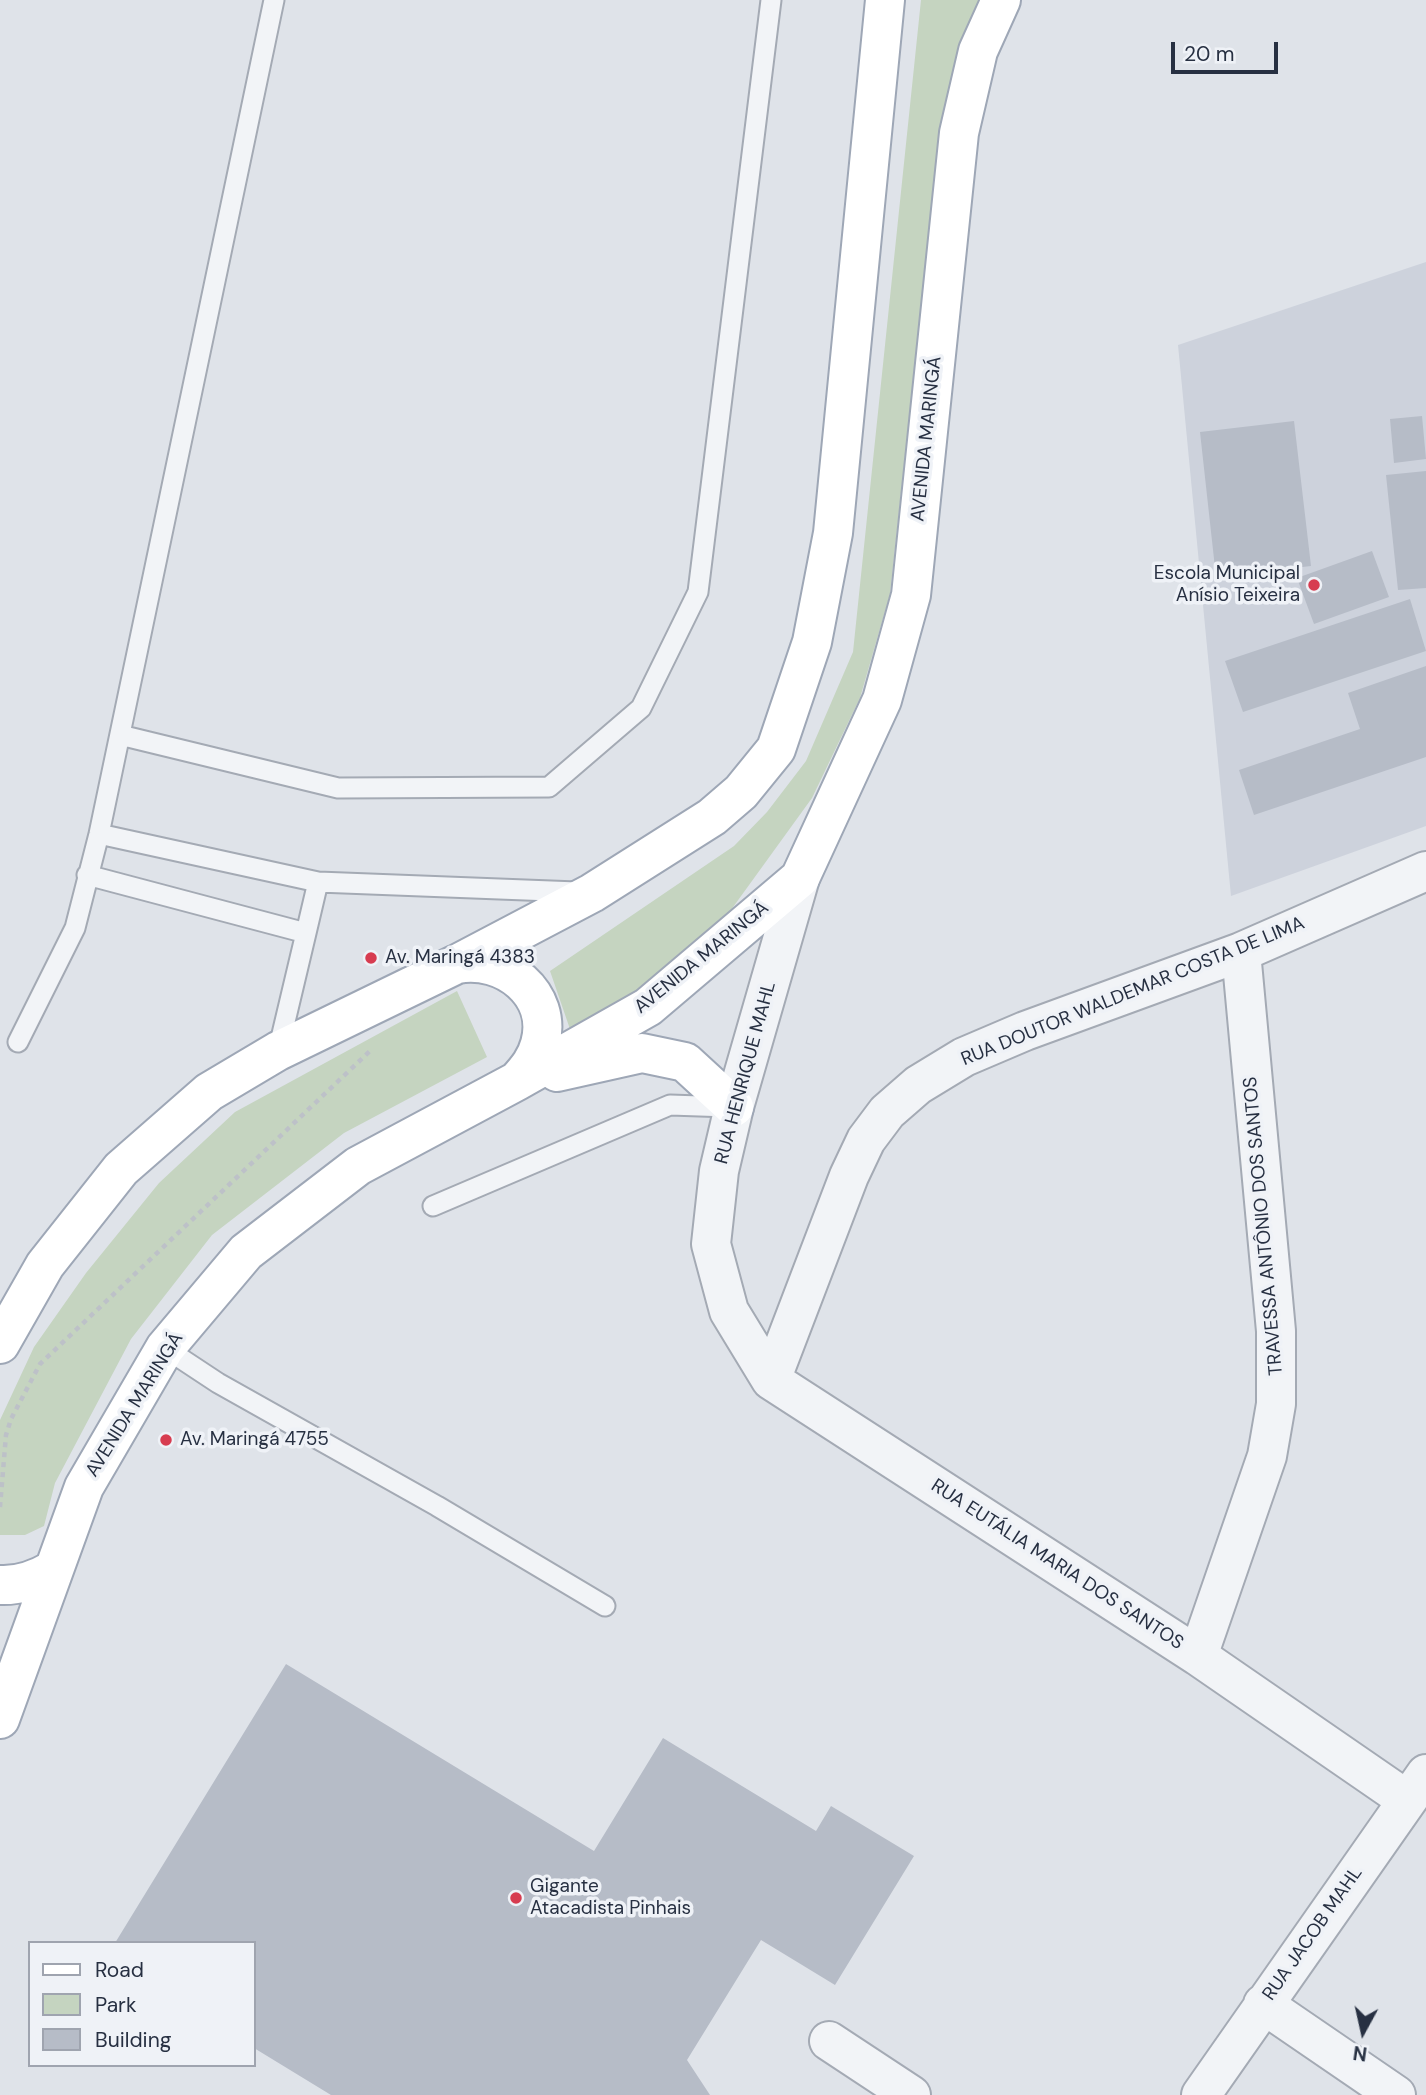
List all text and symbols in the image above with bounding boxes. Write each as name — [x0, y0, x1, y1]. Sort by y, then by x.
scale bar — [1174, 28, 1281, 72]
text: 20 m — [1184, 40, 1235, 68]
street label: AVENIDA MARINGÁ — [907, 355, 947, 523]
place label: Escola Municipal Anísio Teixeira — [1154, 563, 1300, 607]
marker: Escola Municipal Anísio Teixeira — [1306, 577, 1322, 593]
street label: AVENIDA MARINGÁ — [630, 897, 774, 1019]
street label: RUA DOUTOR WALDEMAR COSTA DE LIMA — [958, 912, 1308, 1072]
place label: Av. Maringá 4383 — [385, 947, 535, 969]
marker: Av. Maringá 4383 — [363, 950, 379, 966]
street label: RUA HENRIQUE MAHL — [711, 979, 781, 1167]
street label: TRAVESSA ANTÔNIO DOS SANTOS — [1240, 1076, 1288, 1376]
street label: AVENIDA MARINGÁ — [81, 1329, 189, 1481]
place label: Av. Maringá 4755 — [180, 1429, 329, 1451]
marker: Av. Maringá 4755 — [158, 1432, 174, 1448]
street label: RUA EUTÁLIA MARIA DOS SANTOS — [927, 1475, 1187, 1655]
street label: RUA JACOB MAHL — [1258, 1863, 1368, 2005]
place label: Gigante Atacadista Pinhais — [530, 1876, 691, 1920]
marker: Gigante Atacadista Pinhais — [508, 1890, 524, 1906]
legend — [28, 1941, 256, 2067]
text: Road — [95, 1956, 144, 1984]
text: Park — [95, 1991, 136, 2019]
north arrow — [1328, 1997, 1398, 2067]
text: Building — [95, 2026, 171, 2054]
text: N — [1351, 2040, 1369, 2067]

